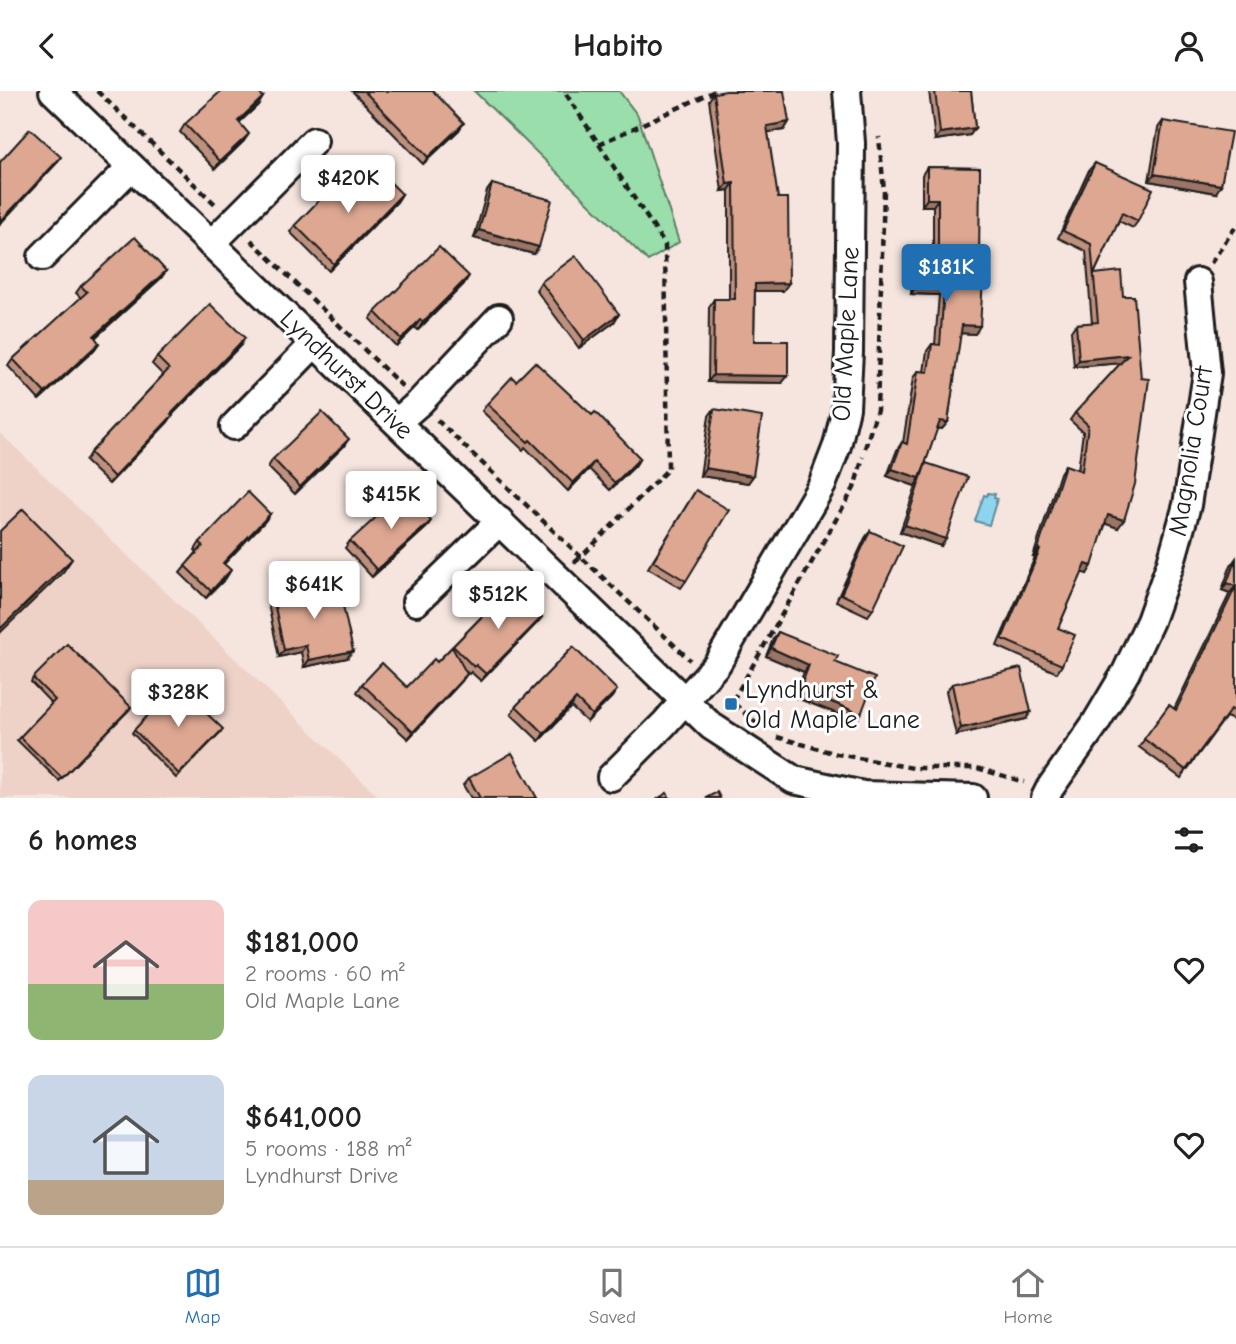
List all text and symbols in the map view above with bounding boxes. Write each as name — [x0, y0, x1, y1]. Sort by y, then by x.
icon: back — [28, 27, 66, 65]
text: Habito — [573, 27, 663, 64]
icon: person — [1170, 27, 1208, 65]
pin: $420K — [299, 155, 397, 215]
text: $420K — [317, 164, 379, 191]
pin: $181K — [897, 245, 995, 304]
street label: Old Maple Lane — [826, 246, 866, 422]
text: $181K — [918, 253, 974, 280]
street label: Lyndhurst Drive — [274, 304, 419, 446]
street label: Magnolia Court — [1163, 363, 1219, 538]
pin: $415K — [342, 471, 440, 531]
text: $415K — [362, 480, 420, 507]
pin: $641K — [265, 561, 363, 621]
text: $641K — [285, 570, 343, 597]
pin: $512K — [449, 571, 547, 631]
text: $512K — [468, 580, 528, 607]
pin: $328K — [129, 669, 227, 729]
place label: Lyndhurst & Old Maple Lane — [745, 675, 920, 735]
text: $328K — [147, 678, 209, 705]
marker: Lyndhurst & Old Maple Lane — [723, 696, 739, 712]
icon: filters — [1170, 821, 1208, 859]
text: 6 homes — [28, 823, 137, 858]
text: $181,000 — [245, 925, 359, 960]
icon: home — [84, 928, 168, 1012]
icon: heart — [1170, 951, 1208, 989]
text: 2 rooms · 60 m² — [245, 960, 405, 987]
text: Old Maple Lane — [245, 987, 400, 1014]
text: $641,000 — [245, 1100, 362, 1135]
icon: home — [84, 1103, 168, 1187]
icon: heart — [1170, 1126, 1208, 1164]
text: 5 rooms · 188 m² — [245, 1135, 411, 1162]
text: Lyndhurst Drive — [245, 1162, 398, 1189]
tab: Map — [184, 1264, 222, 1328]
tab: Saved — [589, 1264, 636, 1328]
tab: Home — [1003, 1264, 1052, 1328]

